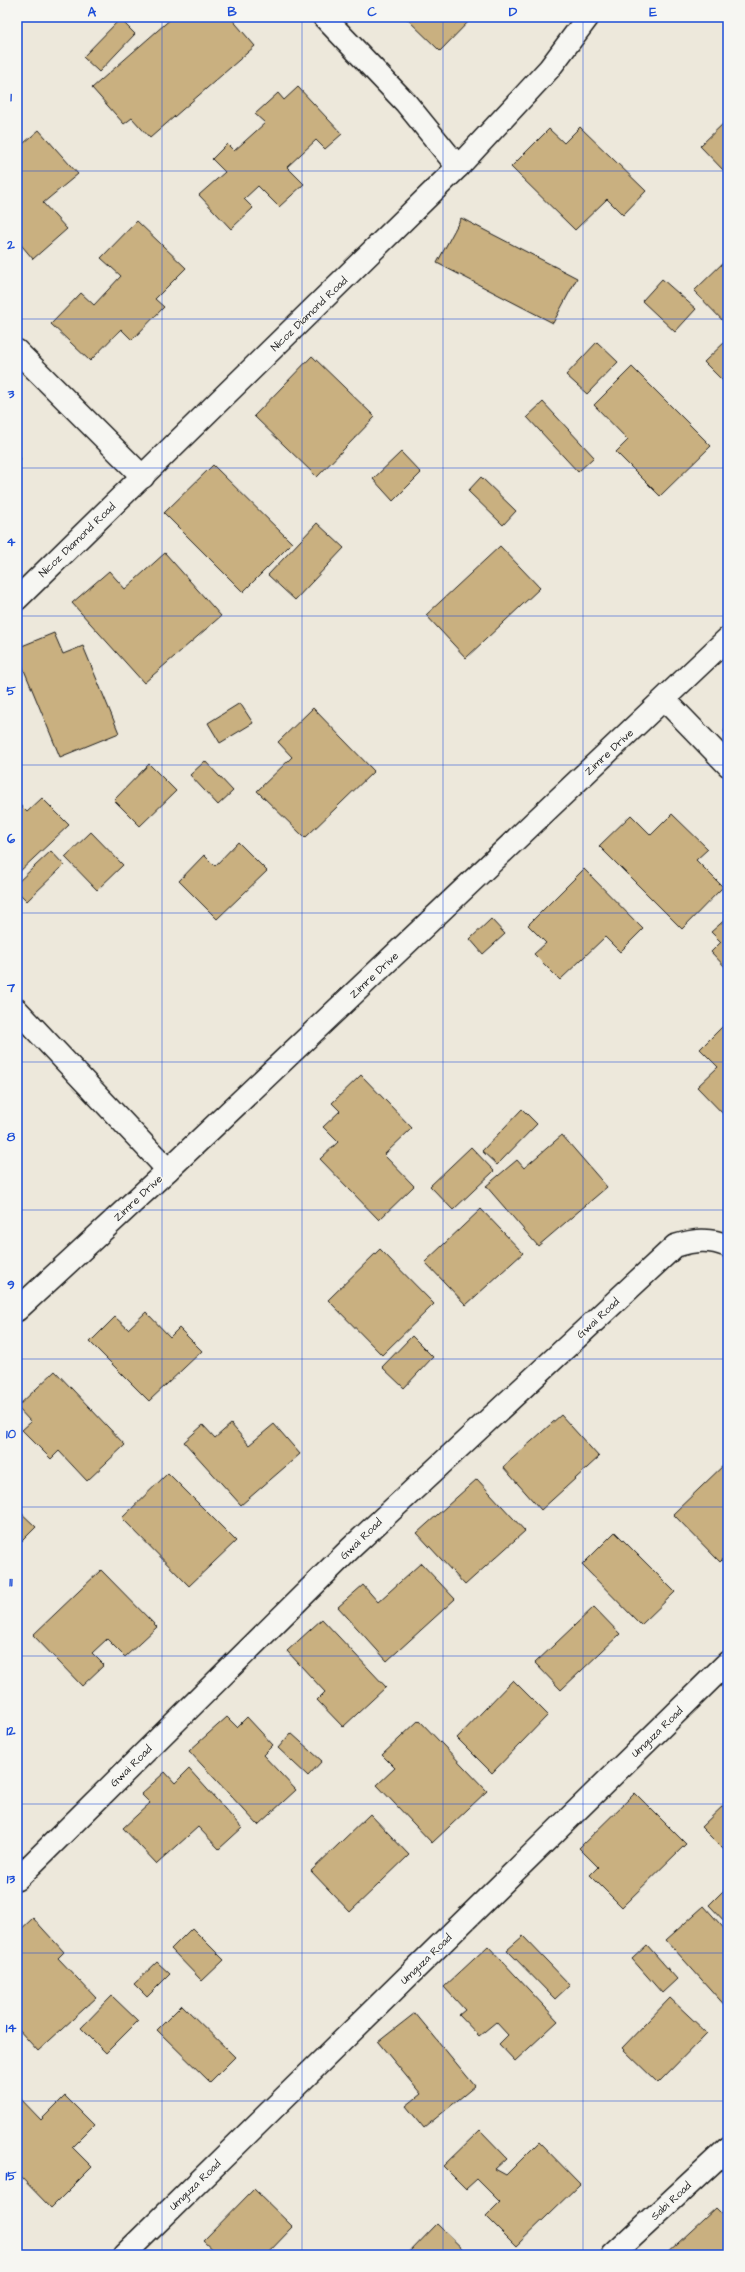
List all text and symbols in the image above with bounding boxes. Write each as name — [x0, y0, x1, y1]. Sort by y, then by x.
text: A — [88, 3, 97, 21]
text: B — [227, 3, 237, 21]
text: C — [367, 3, 377, 21]
text: D — [509, 3, 518, 21]
text: E — [649, 3, 657, 21]
text: 1 — [10, 88, 12, 106]
text: 2 — [6, 236, 15, 254]
street label: Nicoz Diamond Road — [267, 273, 351, 355]
text: 3 — [7, 385, 15, 403]
street label: Nicoz Diamond Road — [35, 499, 119, 581]
text: 4 — [7, 533, 16, 551]
text: 5 — [6, 682, 16, 700]
street label: Zimre Drive — [581, 725, 637, 779]
text: 6 — [7, 830, 16, 848]
street label: Zimre Drive — [346, 948, 402, 1002]
text: 7 — [6, 979, 16, 997]
text: 8 — [7, 1128, 16, 1146]
street label: Zimre Drive — [110, 1171, 166, 1225]
text: 9 — [7, 1276, 15, 1294]
street label: Gwai Road — [573, 1294, 623, 1342]
text: 10 — [6, 1425, 17, 1443]
street label: Gwai Road — [337, 1515, 386, 1563]
text: 11 — [9, 1573, 13, 1591]
street label: Umguza Road — [628, 1703, 687, 1761]
text: 12 — [6, 1722, 16, 1740]
street label: Gwai Road — [107, 1742, 155, 1790]
text: 13 — [7, 1870, 16, 1888]
street label: Umguza Road — [397, 1930, 456, 1988]
text: 14 — [6, 2019, 16, 2037]
street label: Umguza Road — [166, 2156, 225, 2214]
text: 15 — [6, 2167, 17, 2185]
street label: Sabi Road — [648, 2178, 695, 2224]

